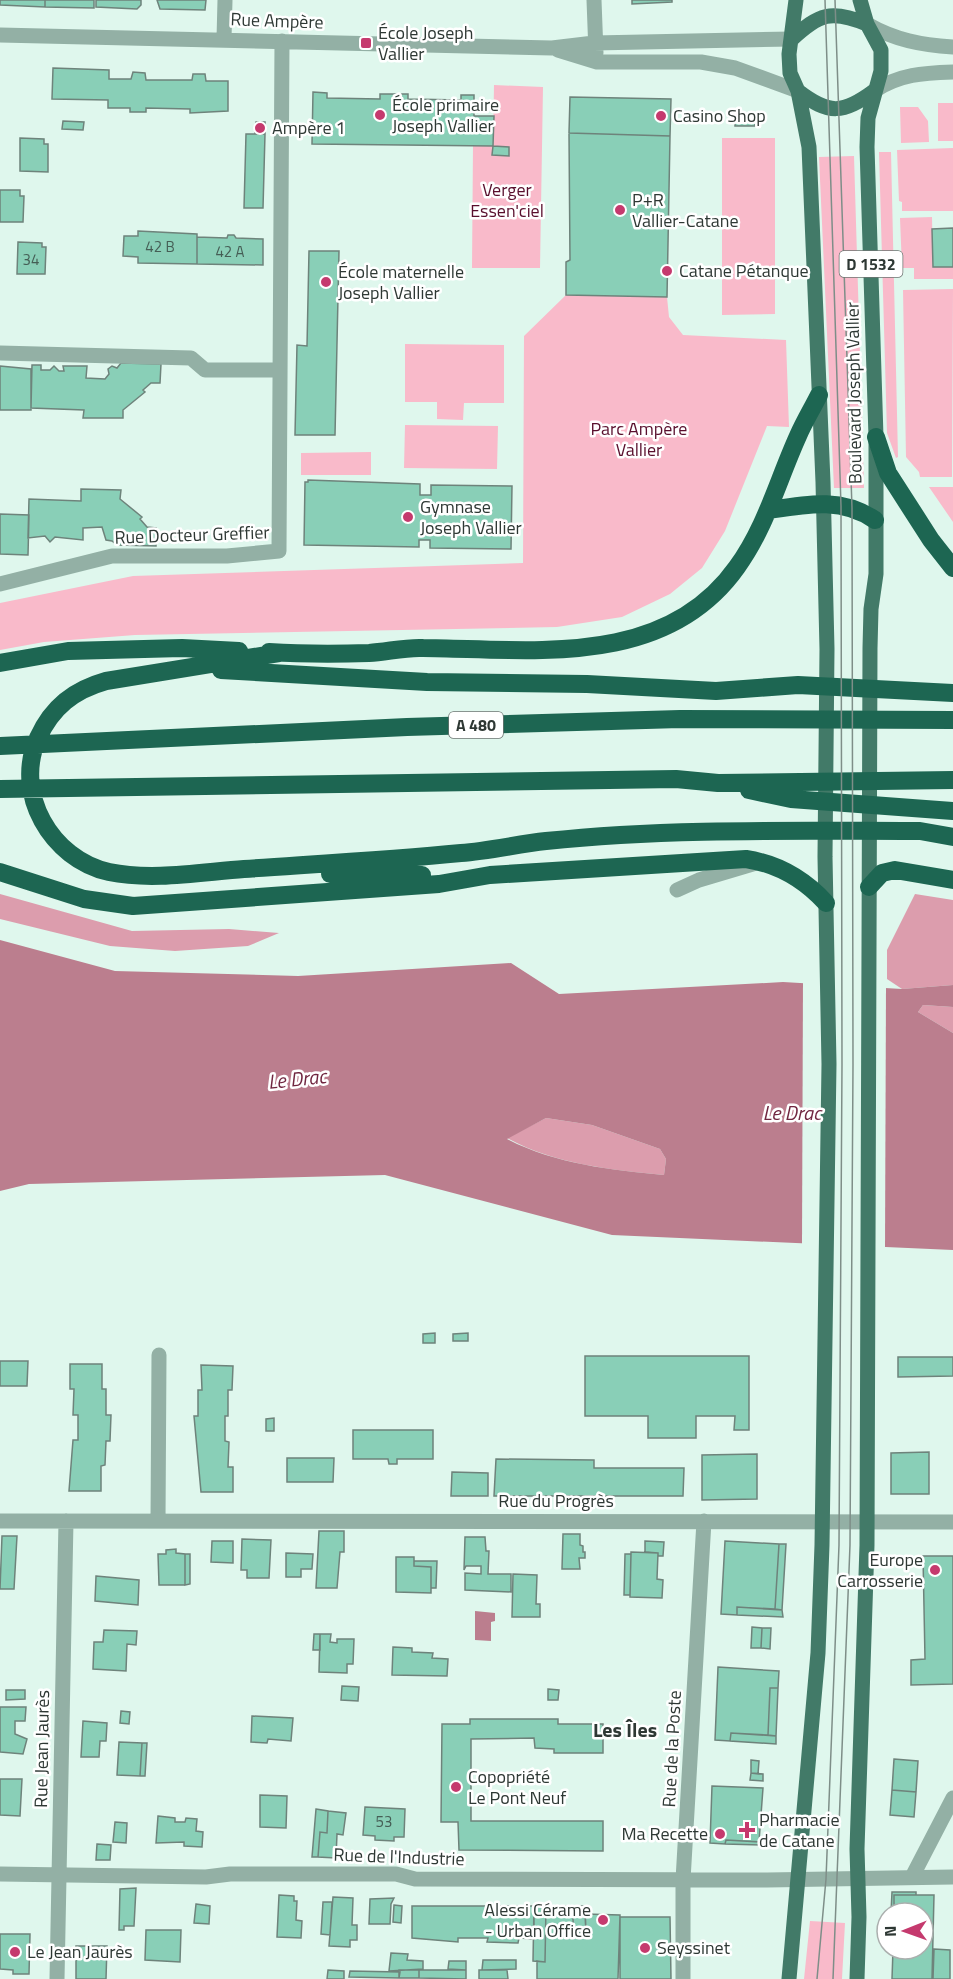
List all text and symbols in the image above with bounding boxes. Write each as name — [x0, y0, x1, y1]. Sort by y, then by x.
street label: Rue Ampère — [230, 5, 324, 36]
place label: École Joseph Vallier — [378, 19, 473, 67]
marker: École Joseph Vallier — [359, 36, 373, 50]
place label: École primaire Joseph Vallier — [392, 91, 499, 139]
place label: Casino Shop — [673, 102, 766, 129]
marker: École primaire Joseph Vallier — [373, 108, 387, 122]
marker: Casino Shop — [654, 109, 668, 123]
place label: Ampère 1 — [272, 114, 346, 141]
marker: Ampère 1 — [253, 121, 267, 135]
park label: Verger Essen'ciel — [470, 176, 544, 224]
place label: P+R Vallier-Catane — [632, 186, 739, 234]
marker: P+R Vallier-Catane — [613, 203, 627, 217]
house number: 42 B — [145, 235, 175, 258]
house number: 42 A — [215, 240, 245, 263]
house number: 34 — [23, 248, 39, 271]
road number: D 1532 — [840, 251, 902, 277]
place label: Catane Pétanque — [679, 257, 809, 284]
place label: École maternelle Joseph Vallier — [338, 258, 464, 306]
marker: Catane Pétanque — [660, 264, 674, 278]
marker: École maternelle Joseph Vallier — [319, 275, 333, 289]
street label: Boulevard Joseph Vallier — [838, 302, 869, 484]
park label: Parc Ampère Vallier — [591, 415, 687, 463]
place label: Gymnase Joseph Vallier — [420, 493, 522, 541]
marker: Gymnase Joseph Vallier — [401, 510, 415, 524]
street label: Rue Docteur Greffier — [114, 518, 270, 551]
road number: A 480 — [449, 712, 503, 738]
water label: Le Drac — [266, 1060, 329, 1097]
water label: Le Drac — [763, 1097, 823, 1128]
street label: Rue du Progrès — [498, 1487, 614, 1514]
place label: Europe Carrosserie — [837, 1546, 923, 1594]
marker: Europe Carrosserie — [928, 1563, 942, 1577]
street label: Rue Jean Jaurès — [27, 1690, 56, 1808]
street label: Rue de la Poste — [655, 1690, 688, 1808]
district label: Les Îles — [593, 1714, 657, 1745]
place label: Copopriété Le Pont Neuf — [468, 1763, 566, 1811]
marker: Copopriété Le Pont Neuf — [449, 1780, 463, 1794]
place label: Pharmacie de Catane — [759, 1806, 840, 1854]
house number: 53 — [376, 1810, 392, 1833]
place label: Ma Recette — [621, 1820, 708, 1847]
marker: Pharmacie de Catane — [740, 1823, 754, 1837]
marker: Ma Recette — [713, 1827, 727, 1841]
street label: Rue de l'Industrie — [333, 1841, 465, 1872]
place label: Alessi Cérame - Urban Office — [484, 1896, 591, 1944]
north arrow — [875, 1901, 935, 1961]
marker: Alessi Cérame - Urban Office — [596, 1913, 610, 1927]
text: N — [878, 1926, 902, 1937]
place label: Seyssinet — [657, 1934, 731, 1961]
place label: Le Jean Jaurès — [27, 1938, 133, 1965]
marker: Seyssinet — [638, 1941, 652, 1955]
marker: Le Jean Jaurès — [8, 1945, 22, 1959]

